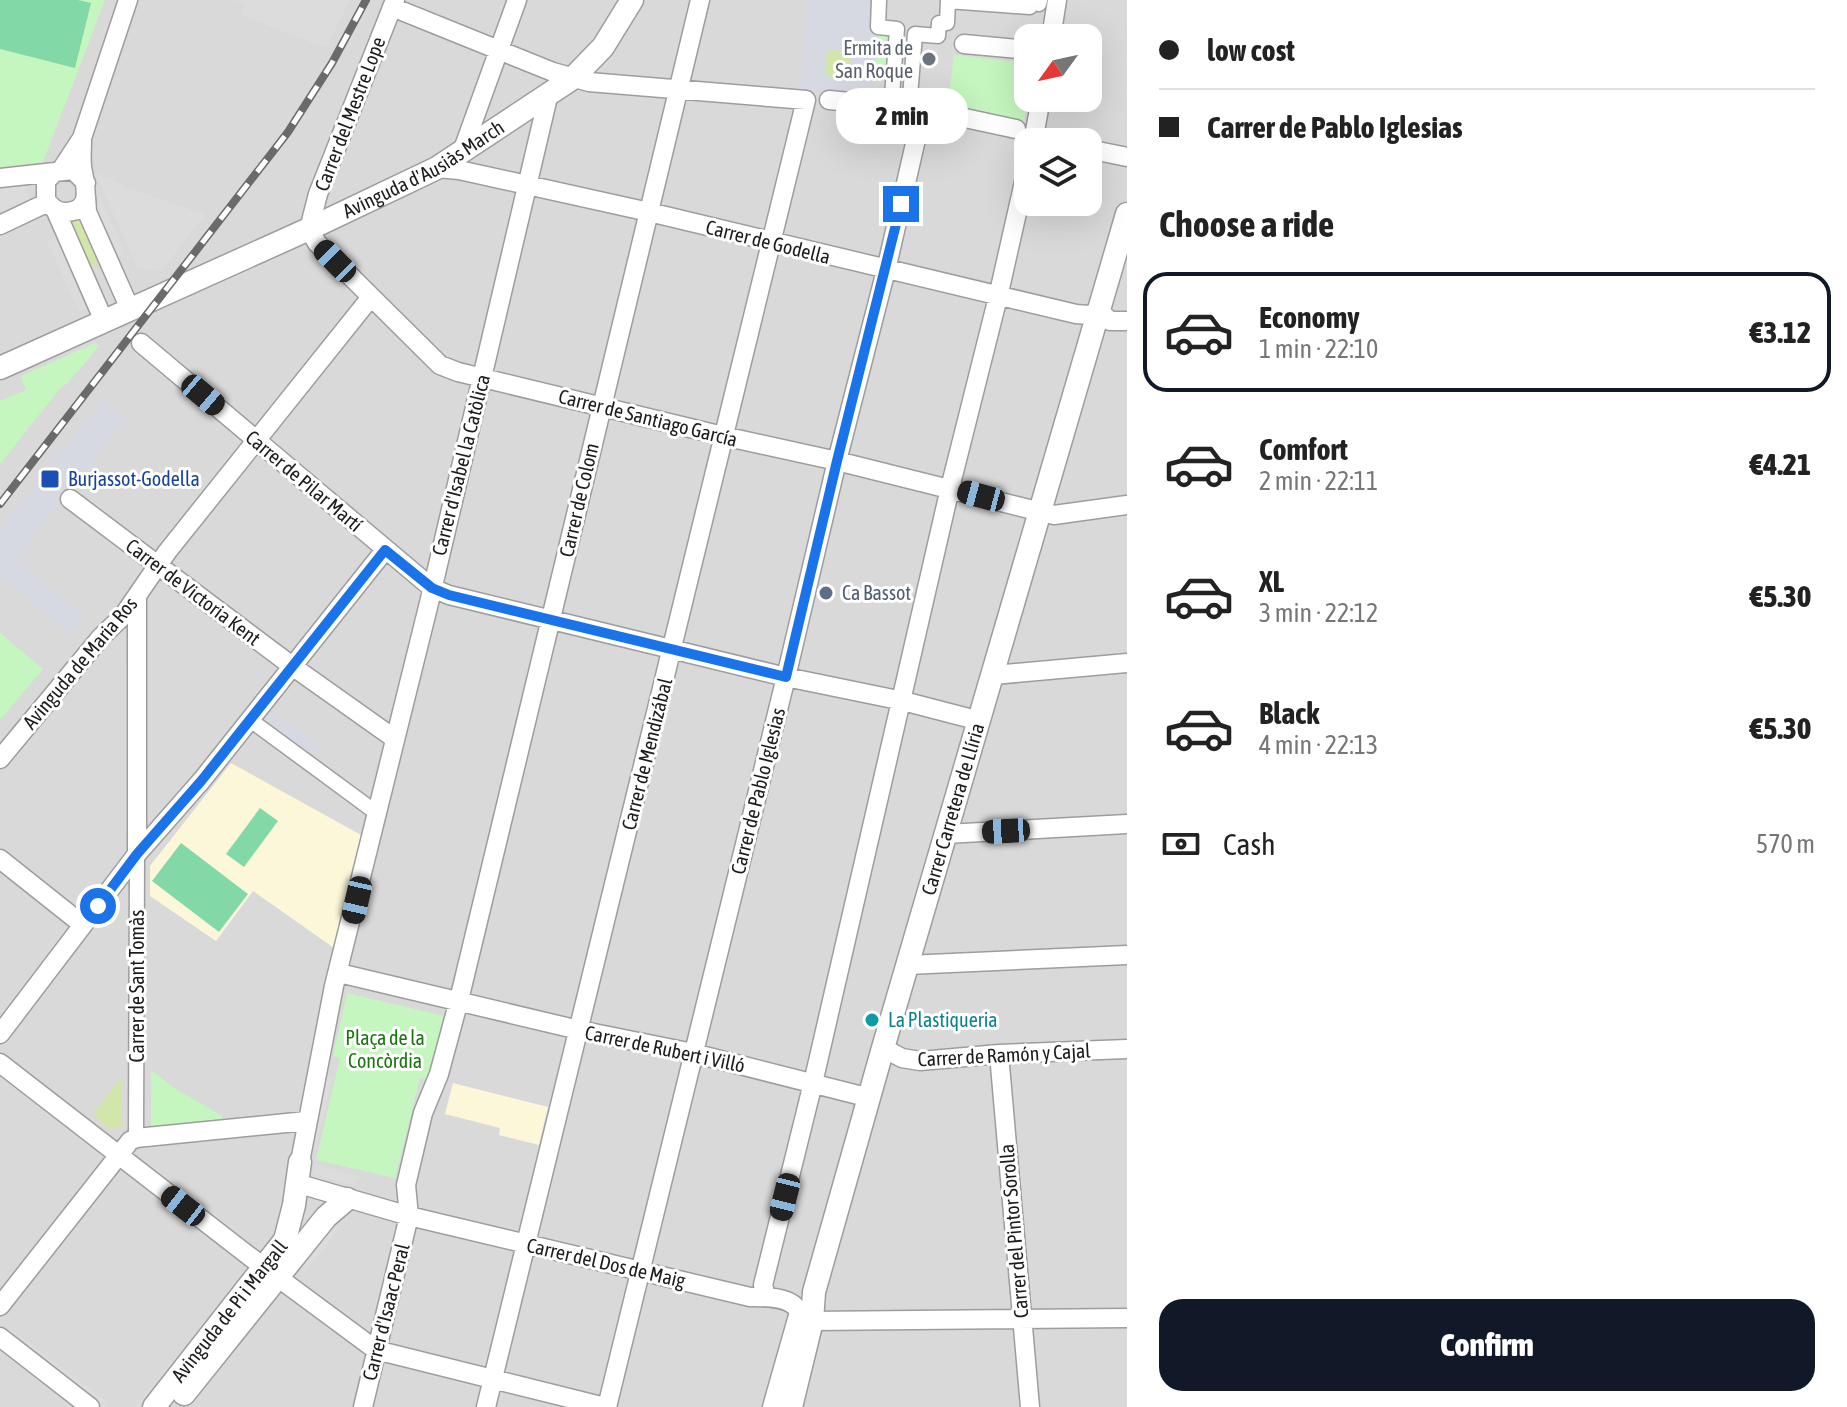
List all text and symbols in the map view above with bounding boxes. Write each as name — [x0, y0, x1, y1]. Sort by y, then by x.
north arrow — [1014, 24, 1102, 112]
map controls — [1014, 24, 1102, 216]
text: low cost — [1207, 33, 1295, 67]
street label: Carrer del Mestre Lope — [310, 34, 390, 194]
place label: Ermita de San Roque — [835, 36, 913, 82]
marker: Ermita de San Roque — [920, 50, 938, 68]
callout: 2 min — [835, 88, 967, 144]
text: 2 min — [875, 101, 929, 131]
text: Carrer de Pablo Iglesias — [1207, 110, 1463, 144]
street label: Avinguda d'Ausiàs March — [339, 115, 508, 222]
button: layers — [1014, 128, 1102, 216]
route end — [883, 186, 919, 222]
text: Choose a ride — [1159, 203, 1334, 245]
street label: Carrer de Godella — [703, 215, 833, 268]
car — [310, 236, 360, 286]
icon: car — [1163, 296, 1235, 368]
text: Economy — [1259, 300, 1360, 334]
text: €3.12 — [1750, 315, 1811, 349]
text: 1 min · 22:10 — [1259, 334, 1378, 364]
car — [177, 370, 229, 420]
street label: Carrer d'Isabel la Catòlica — [427, 372, 494, 558]
street label: Carrer de Santiago García — [556, 384, 740, 451]
street label: Carrer de Pilar Martí — [241, 425, 368, 536]
icon: car — [1163, 428, 1235, 500]
text: Comfort — [1259, 432, 1348, 466]
street label: Carrer de Colom — [554, 441, 603, 559]
text: €4.21 — [1750, 447, 1811, 481]
text: 2 min · 22:11 — [1259, 466, 1378, 496]
place label: Burjassot-Godella — [68, 467, 200, 490]
marker: Burjassot-Godella — [39, 468, 61, 490]
car — [955, 478, 1007, 514]
street label: Carrer de Victoria Kent — [122, 534, 265, 650]
icon: car — [1163, 560, 1235, 632]
text: XL — [1259, 564, 1284, 598]
text: €5.30 — [1750, 579, 1811, 613]
place label: Ca Bassot — [842, 581, 911, 604]
marker: Ca Bassot — [817, 584, 835, 602]
street label: Avinguda de Maria Ros — [18, 592, 141, 733]
text: 3 min · 22:12 — [1259, 598, 1378, 628]
street label: Carrer de Mendizábal — [616, 675, 677, 832]
icon: car — [1163, 692, 1235, 764]
text: Black — [1259, 696, 1319, 730]
street label: Carrer de Pablo Iglesias — [726, 705, 789, 876]
text: €5.30 — [1750, 711, 1811, 745]
street label: Carrer Carretera de Llíria — [916, 720, 988, 898]
text: 4 min · 22:13 — [1259, 730, 1378, 760]
car — [981, 818, 1031, 844]
icon: cash — [1159, 822, 1203, 866]
text: Cash — [1223, 827, 1276, 861]
text: 570 m — [1756, 829, 1815, 859]
car — [340, 874, 374, 926]
route start — [80, 888, 116, 924]
street label: Carrer de Sant Tomàs — [125, 910, 148, 1062]
place label: La Plastiqueria — [888, 1008, 998, 1031]
marker: La Plastiqueria — [863, 1011, 881, 1029]
street label: Carrer de Rubert i Villó — [583, 1020, 747, 1077]
park label: Plaça de la Concòrdia — [345, 1026, 425, 1072]
street label: Carrer de Ramón y Cajal — [917, 1038, 1092, 1071]
street label: Carrer del Pintor Sorolla — [994, 1143, 1033, 1319]
car — [768, 1171, 802, 1223]
car — [157, 1182, 209, 1230]
street label: Carrer del Dos de Maig — [525, 1233, 688, 1292]
street label: Avinguda de Pi i Margall — [166, 1235, 292, 1386]
street label: Carrer d'Isaac Peral — [357, 1240, 414, 1383]
button: Confirm — [1159, 1299, 1815, 1391]

